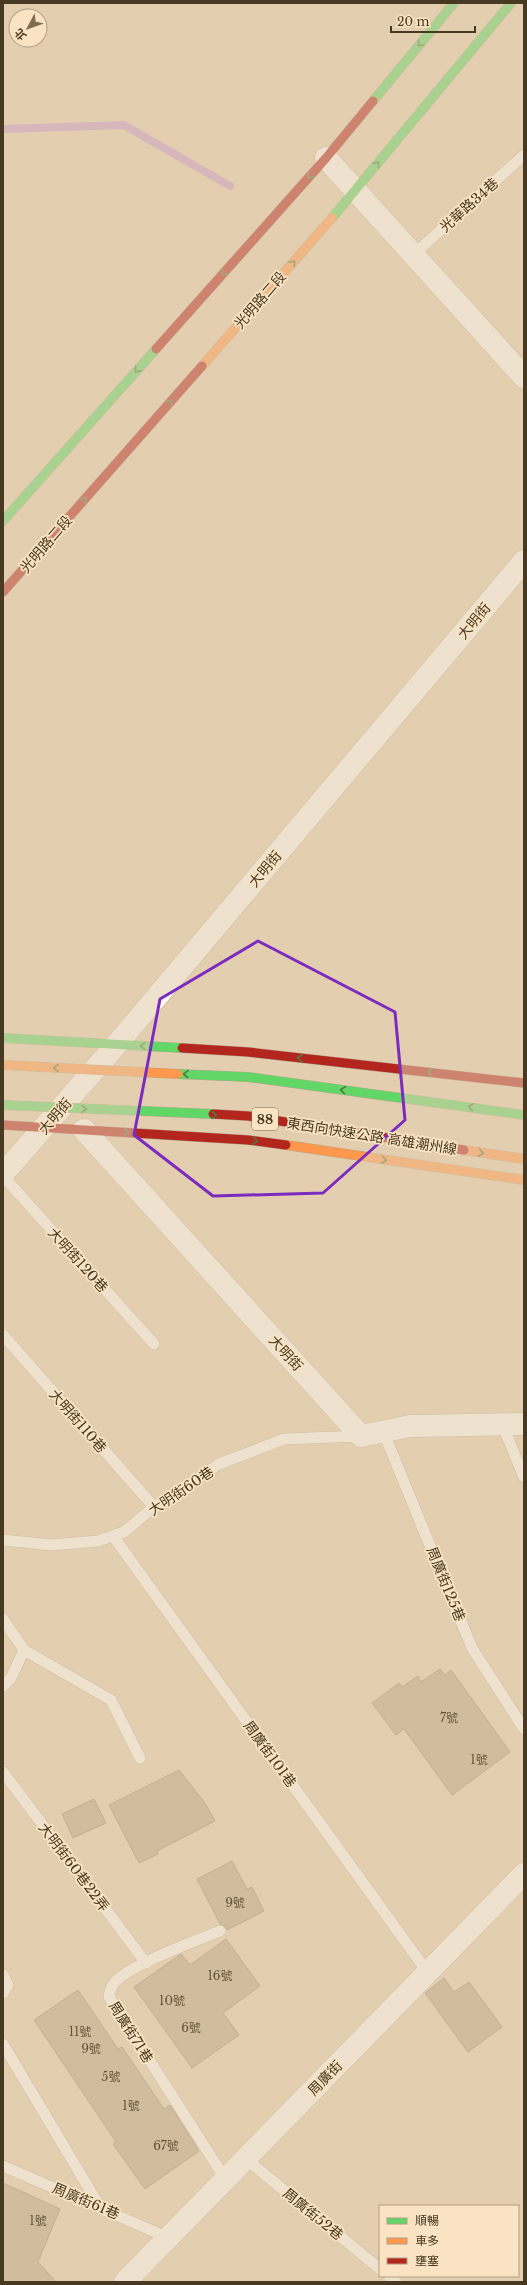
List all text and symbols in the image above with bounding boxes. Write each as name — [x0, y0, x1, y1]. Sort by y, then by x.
north arrow — [8, 8, 48, 48]
scale bar — [391, 8, 475, 34]
text: 20 m — [397, 14, 429, 29]
text: 北 — [12, 26, 29, 43]
one-way arrow — [418, 39, 425, 46]
one-way arrow — [373, 161, 380, 169]
one-way arrow — [307, 171, 315, 179]
street label: 光華路34巷 — [436, 174, 502, 236]
one-way arrow — [288, 260, 295, 267]
one-way arrow — [221, 268, 228, 276]
street label: 光明路二段 — [230, 268, 290, 332]
one-way arrow — [134, 365, 142, 373]
one-way arrow — [165, 400, 172, 407]
one-way arrow — [80, 497, 87, 505]
street label: 光明路二段 — [16, 512, 76, 576]
street label: 大明街 — [454, 599, 494, 643]
street label: 大明街 — [245, 847, 285, 891]
one-way arrow — [140, 1042, 146, 1050]
one-way arrow — [297, 1054, 303, 1063]
one-way arrow — [53, 1063, 59, 1072]
one-way arrow — [427, 1068, 433, 1077]
one-way arrow — [183, 1070, 189, 1078]
one-way arrow — [340, 1086, 346, 1095]
street label: 大明街 — [34, 1094, 76, 1138]
one-way arrow — [468, 1103, 475, 1112]
one-way arrow — [81, 1104, 87, 1113]
road number: 88 — [252, 1108, 278, 1130]
one-way arrow — [211, 1110, 217, 1119]
street label: 東西向快速公路 高雄潮州線 — [286, 1114, 458, 1158]
one-way arrow — [123, 1128, 129, 1137]
one-way arrow — [252, 1136, 259, 1145]
one-way arrow — [478, 1148, 484, 1156]
one-way arrow — [381, 1155, 387, 1164]
street label: 大明街120巷 — [44, 1224, 112, 1296]
street label: 大明街 — [265, 1331, 307, 1375]
street label: 大明街110巷 — [45, 1385, 111, 1457]
street label: 大明街60巷 — [145, 1463, 217, 1519]
street label: 周廣街125巷 — [423, 1544, 469, 1624]
house number: 7號 — [440, 1710, 458, 1725]
street label: 周廣街101巷 — [240, 1717, 300, 1791]
house number: 1號 — [470, 1752, 488, 1767]
street label: 大明街60巷22弄 — [35, 1819, 113, 1915]
house number: 9號 — [225, 1895, 245, 1910]
house number: 16號 — [207, 1968, 233, 1983]
house number: 10號 — [159, 1993, 185, 2008]
street label: 周廣街71巷 — [105, 1998, 157, 2066]
house number: 6號 — [181, 2020, 201, 2035]
house number: 11號 — [69, 2024, 91, 2039]
house number: 9號 — [81, 2041, 101, 2056]
street label: 周廣街 — [304, 2057, 346, 2099]
house number: 5號 — [102, 2069, 120, 2084]
house number: 1號 — [122, 2098, 140, 2113]
house number: 67號 — [153, 2138, 179, 2153]
street label: 周廣街61巷 — [50, 2179, 122, 2223]
street label: 周廣街52巷 — [279, 2184, 347, 2244]
legend — [379, 2205, 519, 2277]
house number: 1號 — [29, 2213, 47, 2228]
text: 順暢 — [415, 2213, 439, 2228]
text: 車多 — [415, 2233, 439, 2248]
text: 壅塞 — [415, 2253, 439, 2268]

